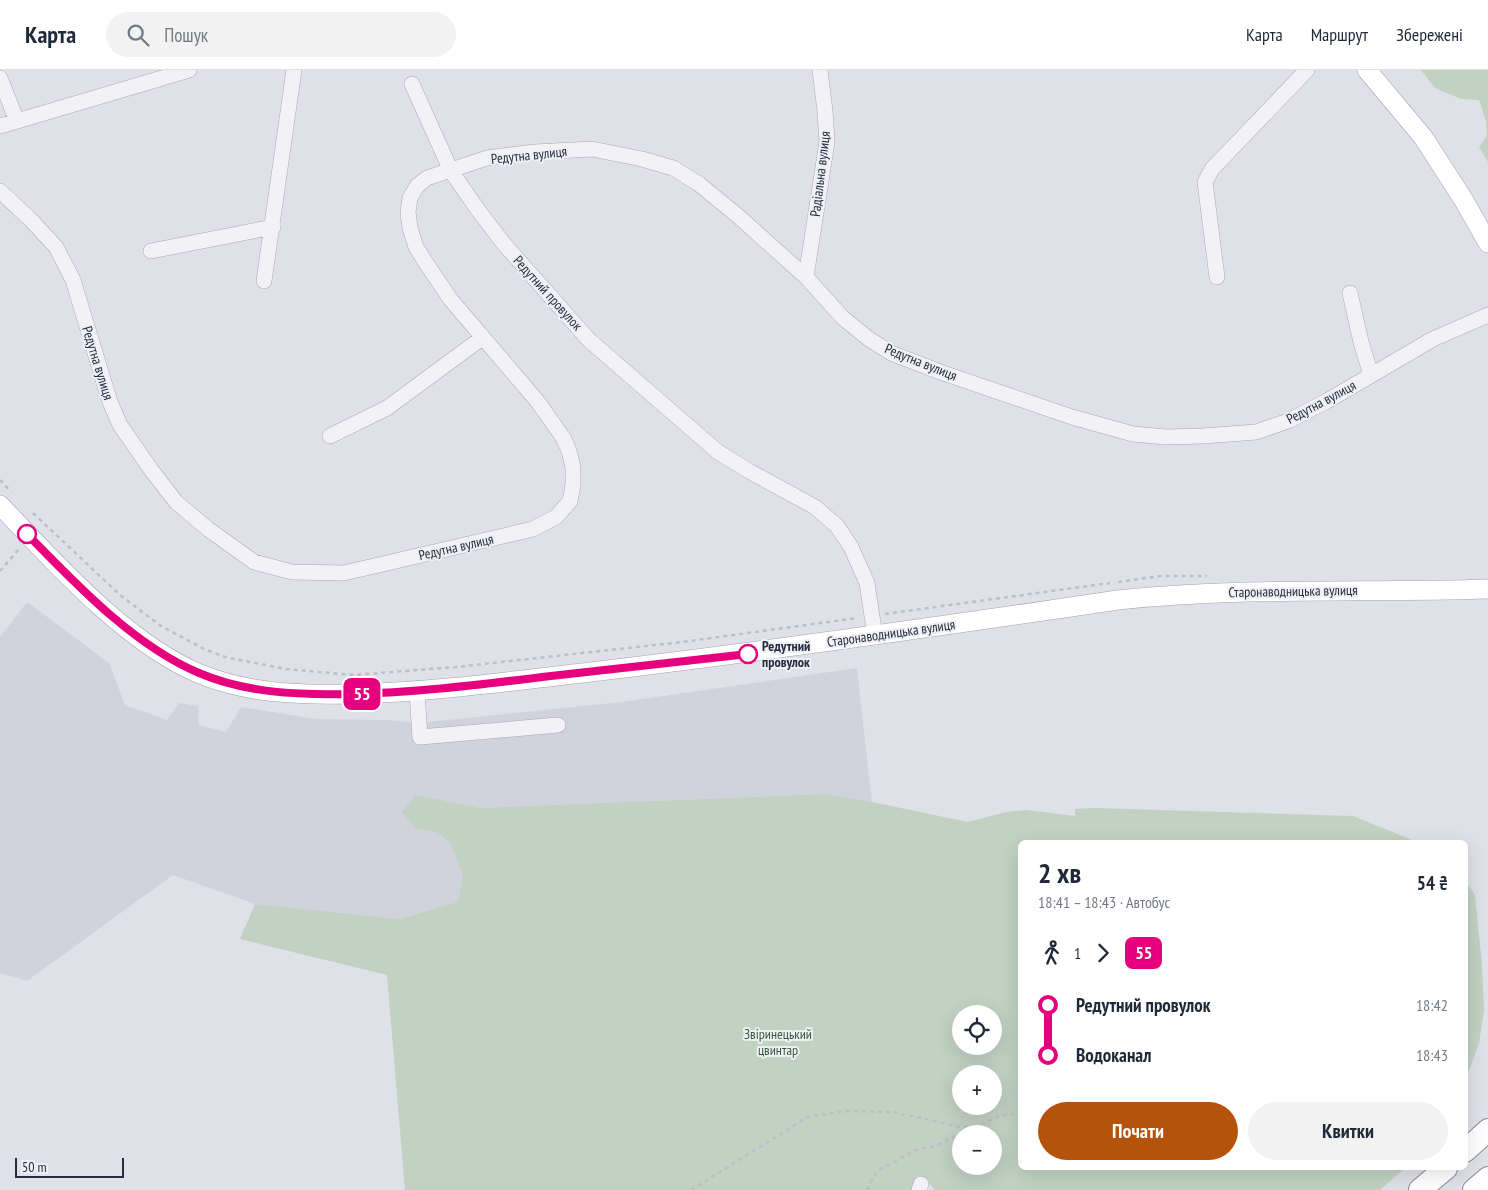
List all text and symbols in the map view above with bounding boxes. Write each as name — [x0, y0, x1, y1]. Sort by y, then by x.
search box — [106, 12, 456, 57]
text: Карта — [25, 19, 76, 50]
icon: search — [124, 21, 152, 49]
text: Пошук — [164, 23, 208, 47]
text: Карта — [1246, 23, 1283, 46]
text: Маршрут — [1311, 23, 1368, 46]
text: Збережені — [1396, 23, 1463, 46]
street label: Радіальна вулиця — [806, 130, 834, 218]
street label: Редутна вулиця — [490, 142, 568, 168]
street label: Редутний провулок — [510, 252, 587, 335]
street label: Редутна вулиця — [78, 324, 118, 402]
street label: Редутна вулиця — [882, 339, 960, 385]
street label: Редутна вулиця — [1283, 376, 1359, 428]
unlabelled marker — [17, 524, 37, 544]
street label: Редутна вулиця — [417, 530, 495, 564]
street label: Старонаводницька вулиця — [1228, 581, 1358, 601]
street label: Старонаводницька вулиця — [826, 615, 956, 651]
place label: Редутний провулок — [762, 637, 810, 671]
marker: Редутний провулок — [738, 644, 758, 664]
line badge: 55 — [340, 678, 384, 710]
text: 55 — [353, 682, 371, 705]
text: 2 хв — [1038, 854, 1081, 891]
text: 54 ₴ — [1417, 871, 1448, 895]
text: 18:41 – 18:43 · Автобус — [1038, 892, 1170, 912]
icon: walk — [1038, 939, 1066, 967]
icon: forward — [1089, 939, 1117, 967]
text: 55 — [1135, 941, 1152, 964]
text: 1 — [1074, 943, 1081, 963]
text: Редутний провулок — [1076, 993, 1210, 1017]
text: 18:42 — [1416, 995, 1448, 1015]
map controls — [952, 1005, 1002, 1175]
button: locate — [952, 1005, 1002, 1055]
park label: Звіринецький цвинтар — [744, 1025, 812, 1059]
text: Водоканал — [1076, 1043, 1151, 1067]
text: 18:43 — [1416, 1045, 1448, 1065]
button: + — [952, 1065, 1002, 1115]
button: Почати — [1038, 1102, 1238, 1160]
button: Квитки — [1248, 1102, 1448, 1160]
button: − — [952, 1125, 1002, 1175]
scale bar — [15, 1155, 124, 1178]
text: 50 m — [22, 1158, 47, 1176]

